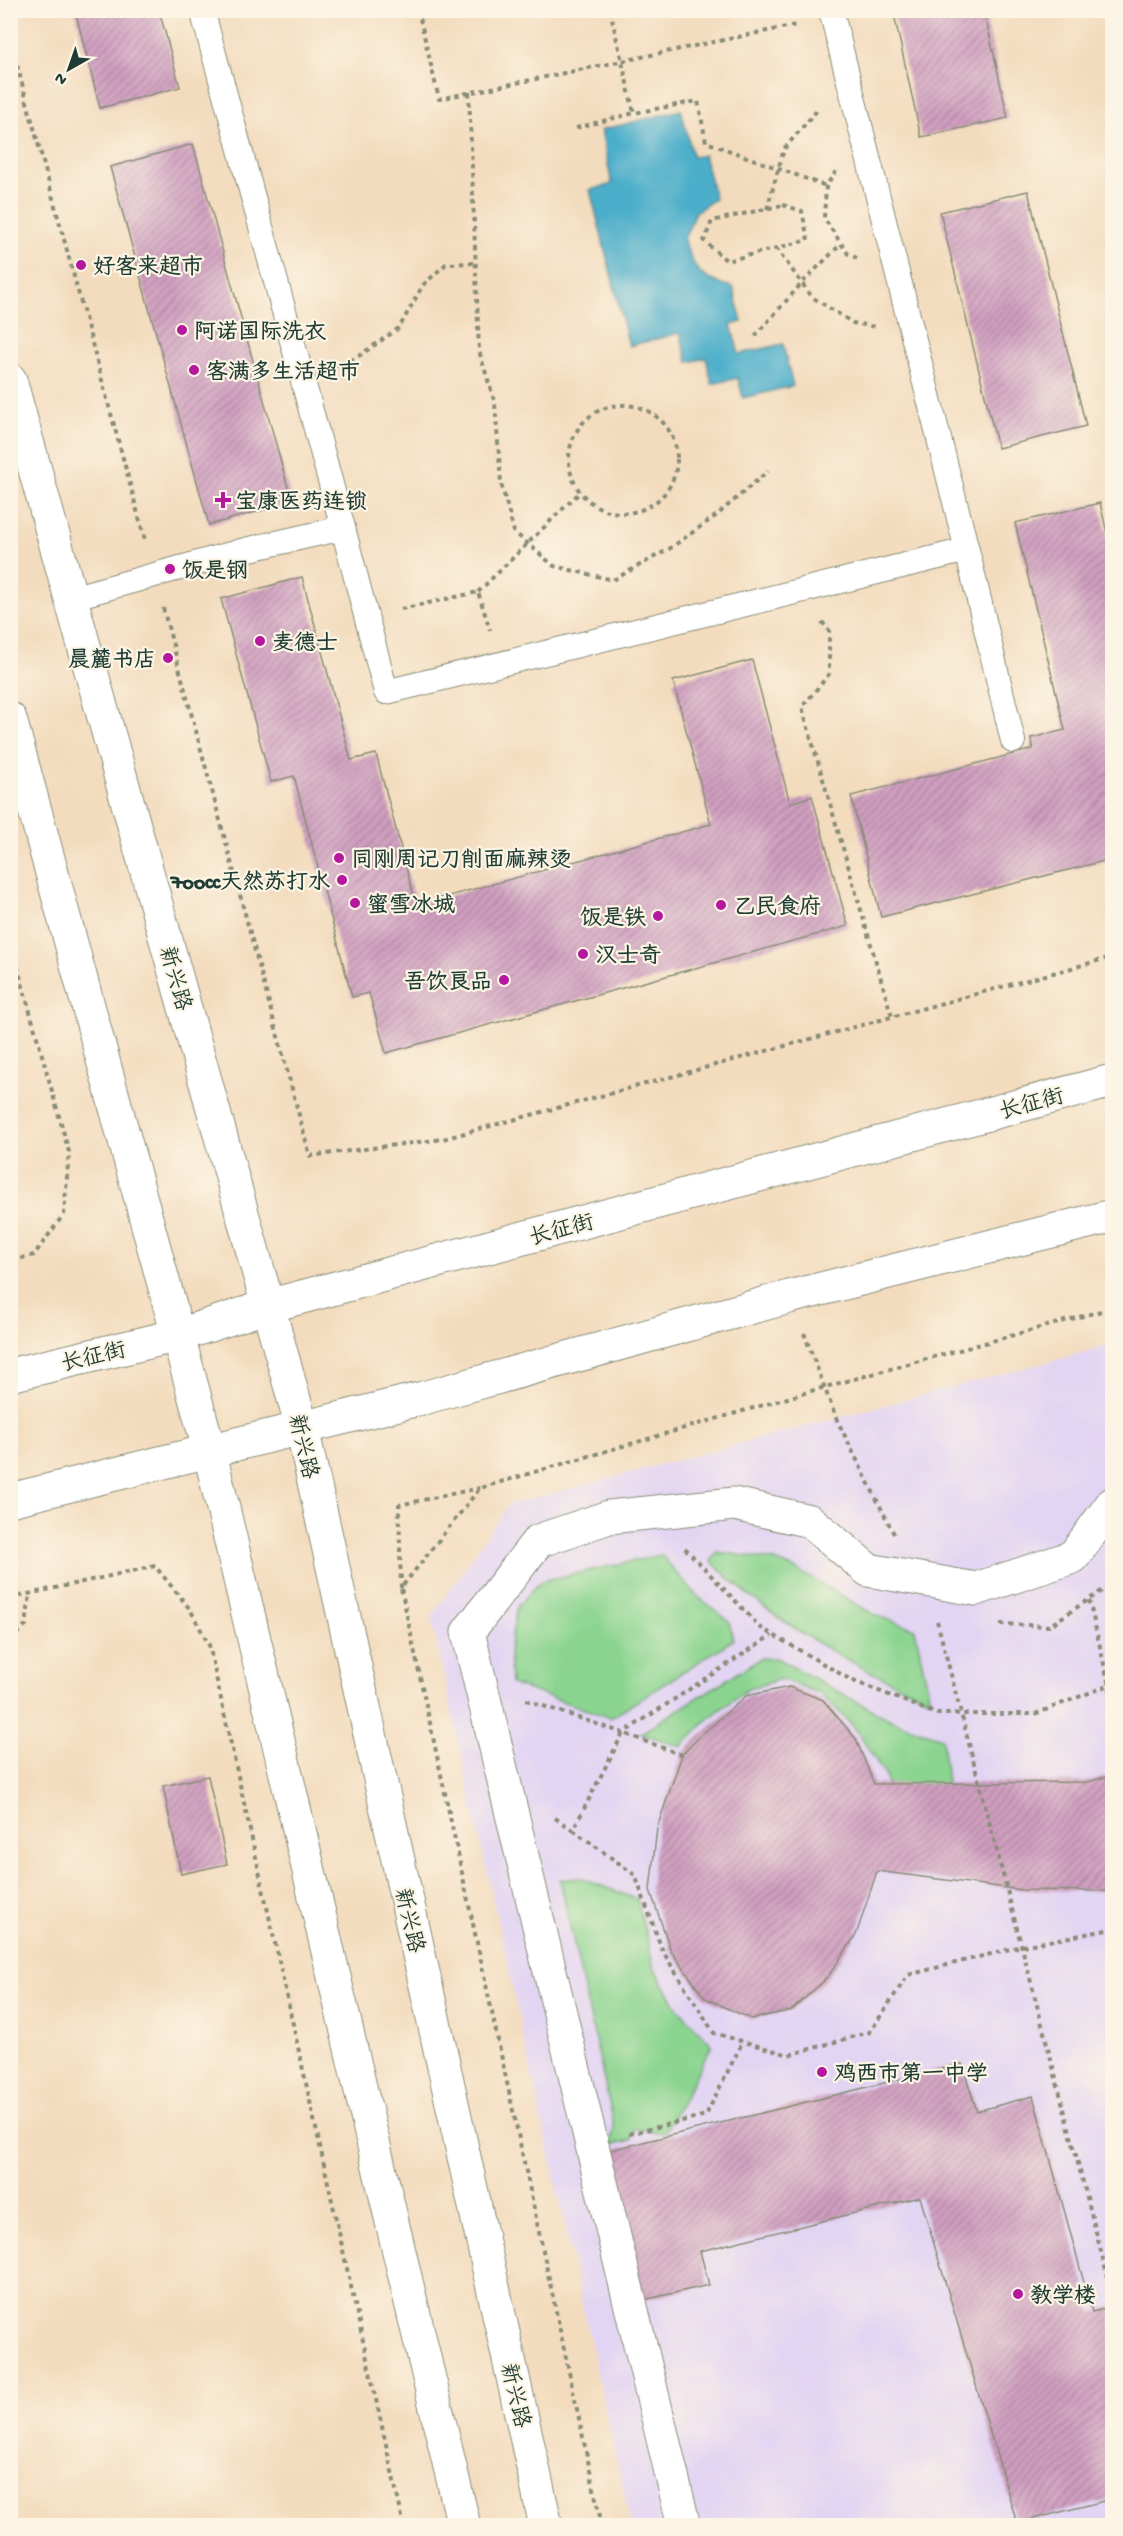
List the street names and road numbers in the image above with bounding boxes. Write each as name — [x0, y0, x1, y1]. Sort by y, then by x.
street label: 新兴路 — [152, 943, 197, 1014]
street label: 长征街 — [997, 1084, 1067, 1127]
street label: 长征街 — [527, 1210, 597, 1253]
street label: 长征街 — [59, 1338, 129, 1379]
street label: 新兴路 — [281, 1411, 323, 1482]
street label: 新兴路 — [387, 1885, 429, 1956]
street label: 新兴路 — [493, 2360, 535, 2431]

